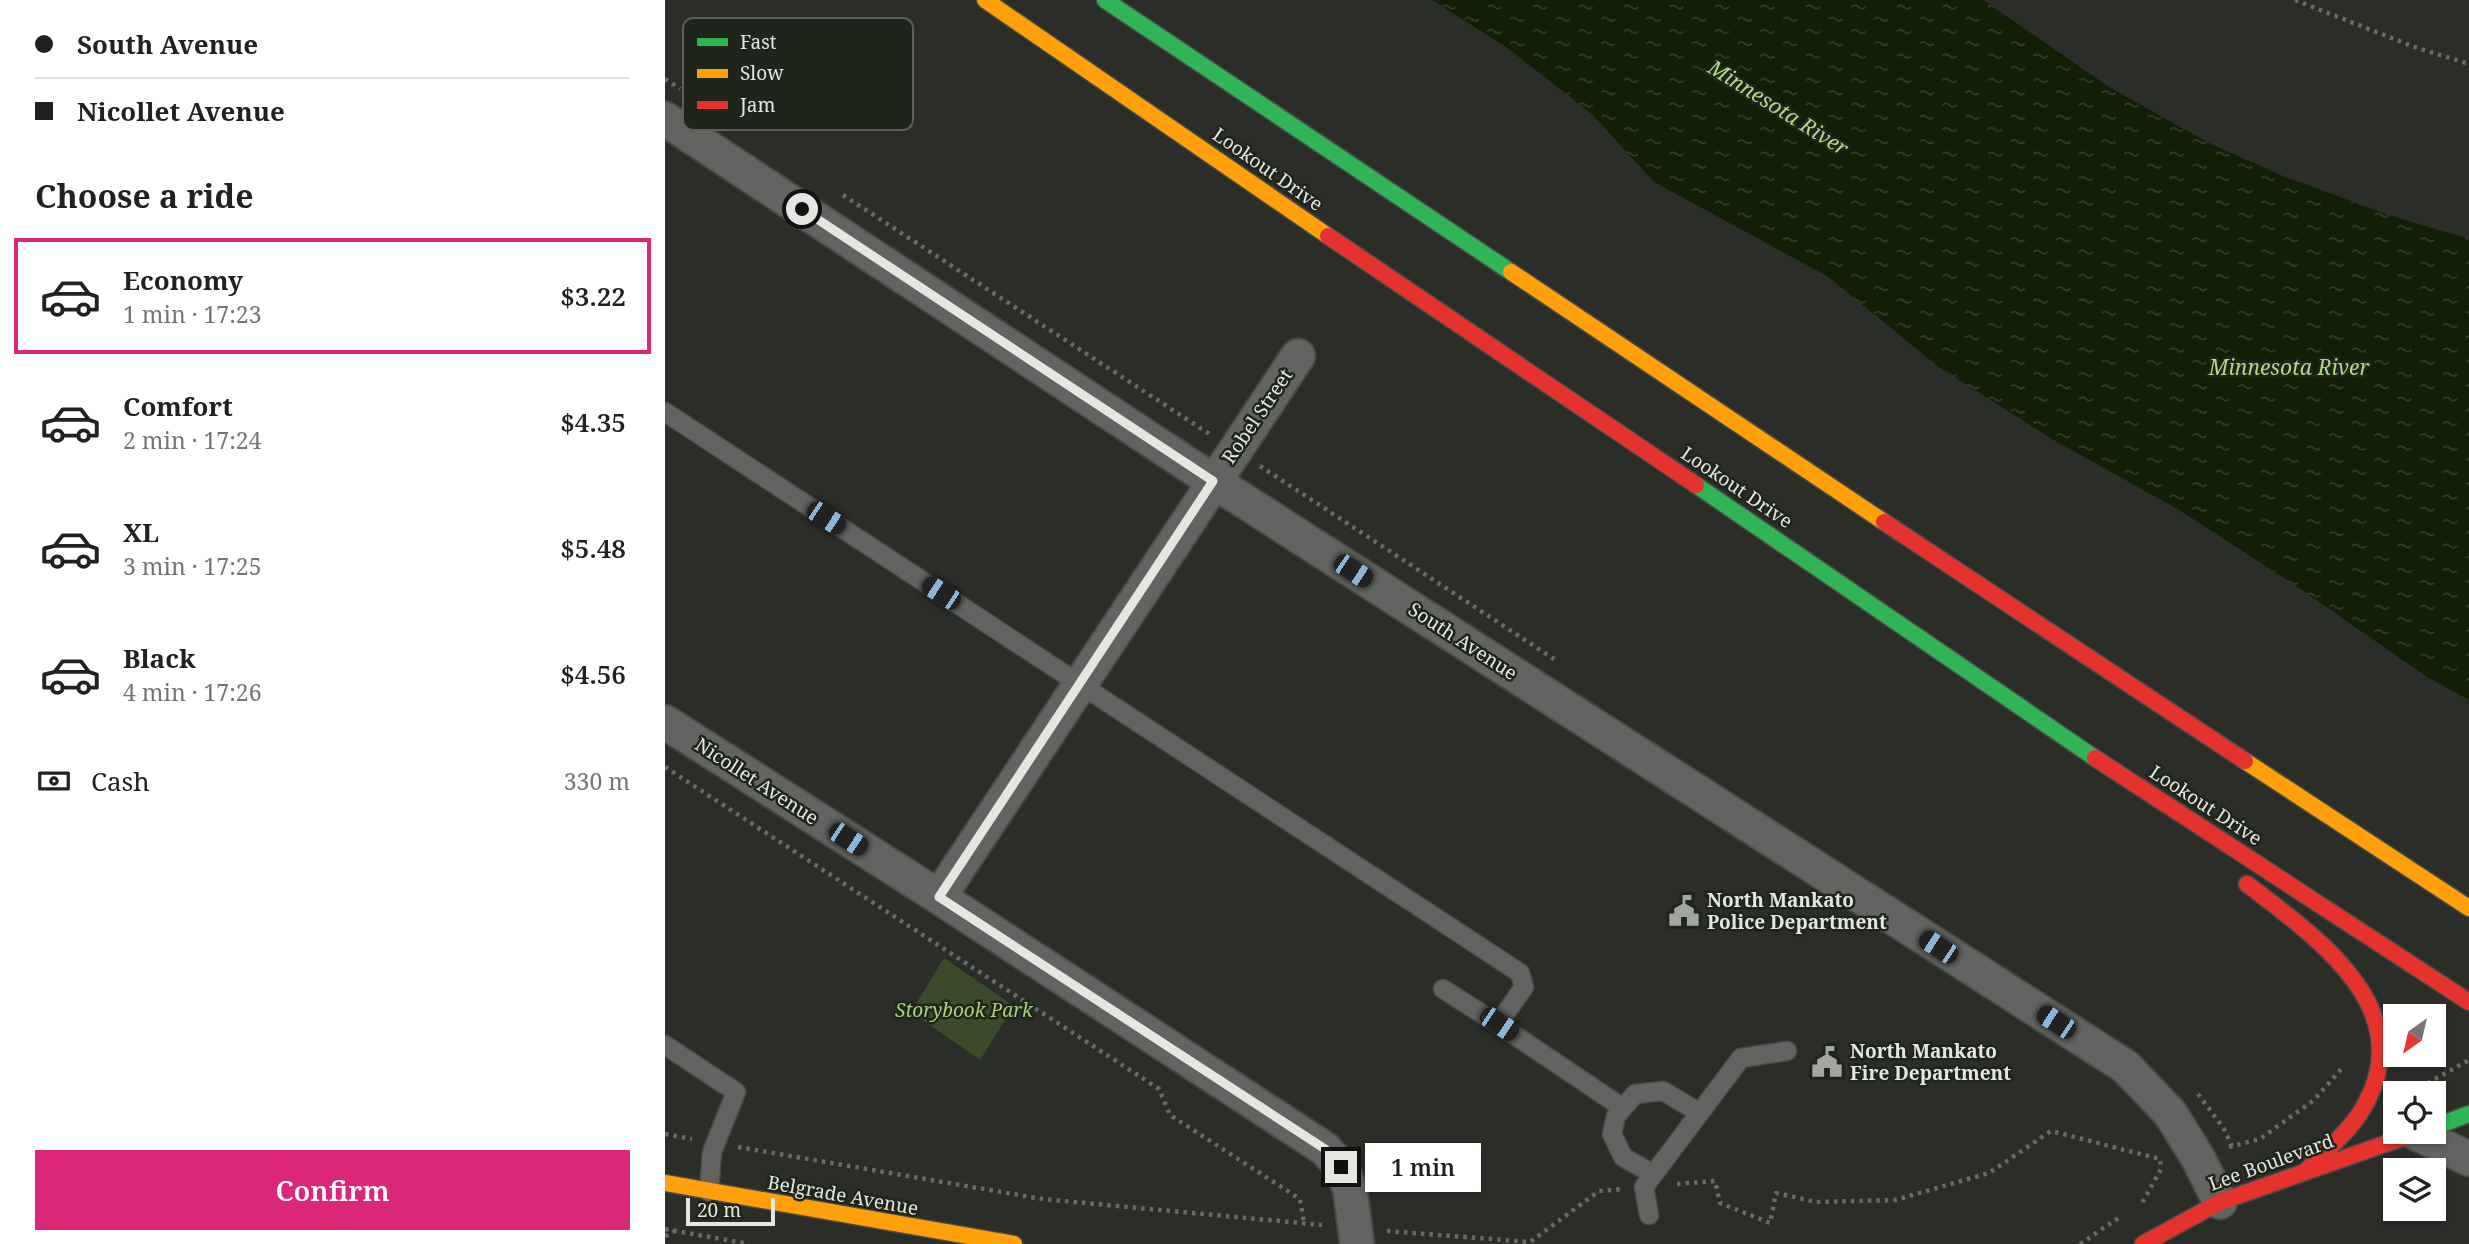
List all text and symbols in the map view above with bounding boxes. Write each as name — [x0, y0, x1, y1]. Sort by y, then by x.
legend — [683, 18, 913, 130]
text: South Avenue — [77, 26, 258, 62]
text: Fast — [740, 29, 777, 55]
water label: Minnesota River — [1702, 52, 1854, 162]
text: Slow — [740, 60, 784, 86]
text: Jam — [739, 92, 775, 118]
text: Nicollet Avenue — [77, 93, 285, 129]
street label: Lookout Drive — [1208, 121, 1328, 217]
text: Choose a ride — [35, 174, 254, 217]
route start — [786, 193, 818, 225]
text: Economy — [123, 262, 243, 298]
icon: car — [39, 265, 102, 328]
text: $3.22 — [560, 278, 626, 314]
text: 1 min · 17:23 — [123, 298, 261, 330]
water label: Minnesota River — [2208, 353, 2369, 381]
street label: Robel Street — [1216, 363, 1298, 468]
text: Comfort — [123, 388, 233, 424]
icon: car — [39, 391, 102, 454]
text: $4.35 — [560, 404, 626, 440]
text: 2 min · 17:24 — [123, 424, 261, 456]
street label: Lookout Drive — [1676, 440, 1798, 534]
car — [803, 498, 850, 538]
text: XL — [123, 514, 159, 550]
icon: car — [39, 517, 102, 580]
text: $5.48 — [560, 530, 626, 566]
text: 3 min · 17:25 — [123, 550, 261, 582]
car — [1330, 551, 1377, 591]
car — [918, 573, 965, 613]
street label: South Avenue — [1404, 596, 1522, 686]
text: Black — [123, 640, 196, 676]
icon: car — [39, 643, 102, 706]
text: $4.56 — [560, 656, 626, 692]
text: 4 min · 17:26 — [123, 676, 261, 708]
street label: Nicollet Avenue — [690, 731, 824, 831]
street label: Lookout Drive — [2145, 759, 2267, 851]
icon: cash — [35, 762, 73, 800]
text: Cash — [91, 763, 150, 799]
text: 330 m — [564, 765, 630, 797]
car — [825, 819, 872, 859]
place label: North Mankato Police Department — [1707, 887, 1887, 935]
public building icon: North Mankato Police Department — [1667, 894, 1701, 928]
car — [1915, 927, 1962, 967]
park label: Storybook Park — [895, 997, 1034, 1023]
car — [2033, 1002, 2080, 1042]
car — [1476, 1004, 1523, 1044]
north arrow — [2383, 1004, 2447, 1068]
map controls — [2383, 1004, 2446, 1221]
place label: North Mankato Fire Department — [1850, 1038, 2011, 1086]
public building icon: North Mankato Fire Department — [1810, 1045, 1844, 1079]
button: locate — [2383, 1081, 2446, 1144]
street label: Lee Boulevard — [2205, 1127, 2337, 1197]
callout: 1 min — [1365, 1142, 1481, 1192]
button: Confirm — [35, 1150, 630, 1230]
route end — [1325, 1151, 1357, 1183]
text: 1 min — [1391, 1151, 1455, 1183]
button: layers — [2383, 1158, 2446, 1221]
street label: Belgrade Avenue — [766, 1169, 920, 1221]
scale bar — [686, 1195, 775, 1227]
text: 20 m — [697, 1197, 741, 1223]

